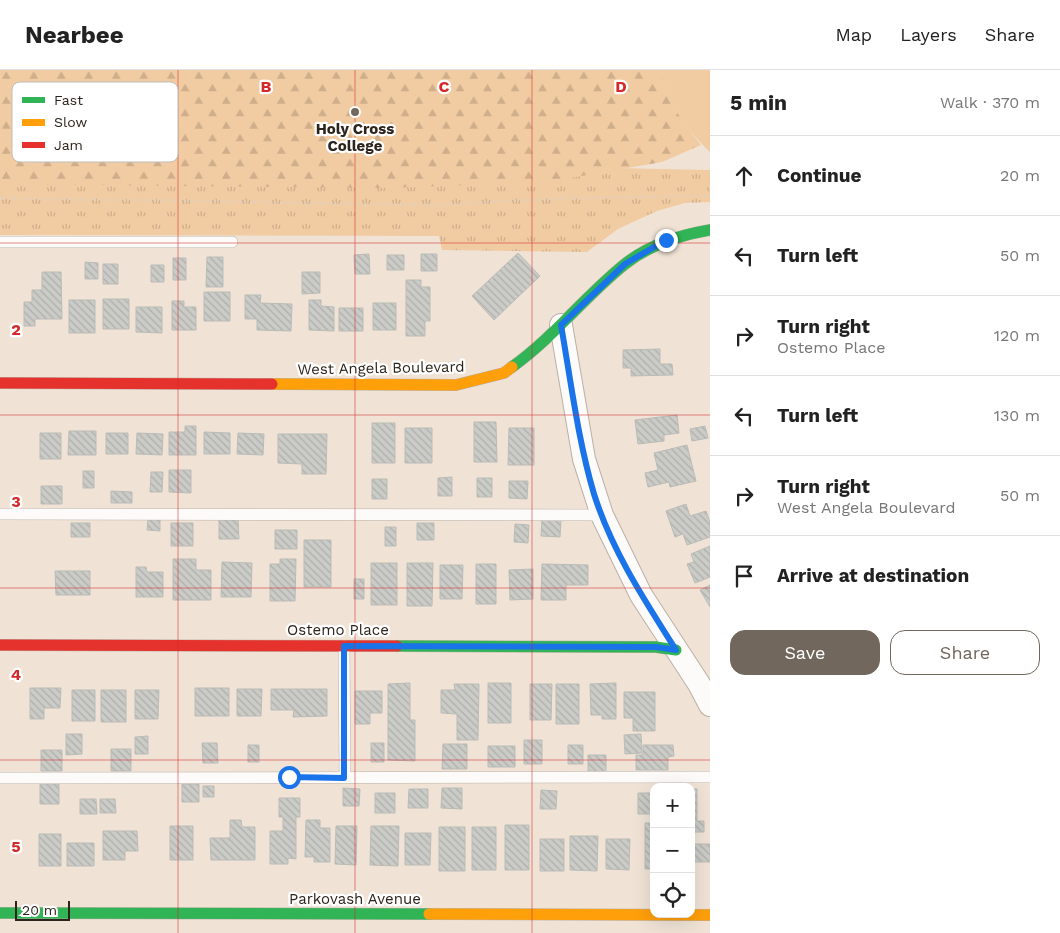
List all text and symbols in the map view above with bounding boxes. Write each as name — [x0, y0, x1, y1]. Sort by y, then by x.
text: Nearbee — [25, 21, 124, 49]
text: Map — [835, 24, 872, 45]
text: Layers — [900, 24, 957, 45]
text: Share — [985, 24, 1035, 45]
text: B — [261, 77, 272, 96]
text: C — [439, 77, 450, 96]
text: D — [615, 77, 627, 96]
legend — [12, 82, 178, 162]
text: 5 min — [730, 90, 787, 115]
text: Fast — [54, 92, 83, 108]
text: Walk · 370 m — [940, 93, 1040, 112]
marker: Holy Cross College — [349, 106, 361, 118]
text: Slow — [54, 114, 87, 130]
place label: Holy Cross College — [316, 120, 394, 155]
text: Jam — [54, 137, 83, 153]
icon: ahead — [730, 162, 758, 190]
text: Continue — [777, 164, 861, 187]
text: 20 m — [1000, 166, 1040, 185]
route end — [655, 229, 678, 252]
icon: left — [730, 242, 758, 270]
text: Turn left — [777, 244, 858, 267]
text: 50 m — [1000, 246, 1040, 265]
text: Turn right — [777, 315, 870, 338]
text: 2 — [11, 320, 21, 339]
icon: right — [730, 322, 758, 350]
text: 120 m — [994, 326, 1040, 345]
text: Ostemo Place — [777, 338, 886, 357]
street label: West Angela Boulevard — [297, 358, 465, 378]
icon: left — [730, 402, 758, 430]
text: Turn left — [777, 404, 858, 427]
text: 130 m — [994, 406, 1040, 425]
text: Turn right — [777, 475, 870, 498]
icon: right — [730, 482, 758, 510]
text: 50 m — [1000, 486, 1040, 505]
text: 3 — [11, 492, 21, 511]
text: West Angela Boulevard — [777, 498, 956, 517]
icon: arrive — [730, 562, 758, 590]
text: Arrive at destination — [777, 564, 969, 587]
street label: Ostemo Place — [287, 621, 389, 639]
button: Save — [730, 630, 880, 675]
button: Share — [890, 630, 1040, 675]
text: 4 — [11, 665, 21, 684]
route start — [278, 766, 301, 789]
map controls — [650, 783, 695, 918]
button: + — [650, 783, 695, 828]
button: − — [650, 828, 695, 873]
text: 5 — [11, 837, 21, 856]
button: locate — [650, 873, 695, 918]
street label: Parkovash Avenue — [289, 890, 421, 908]
scale bar — [15, 898, 70, 921]
text: 20 m — [22, 902, 57, 918]

